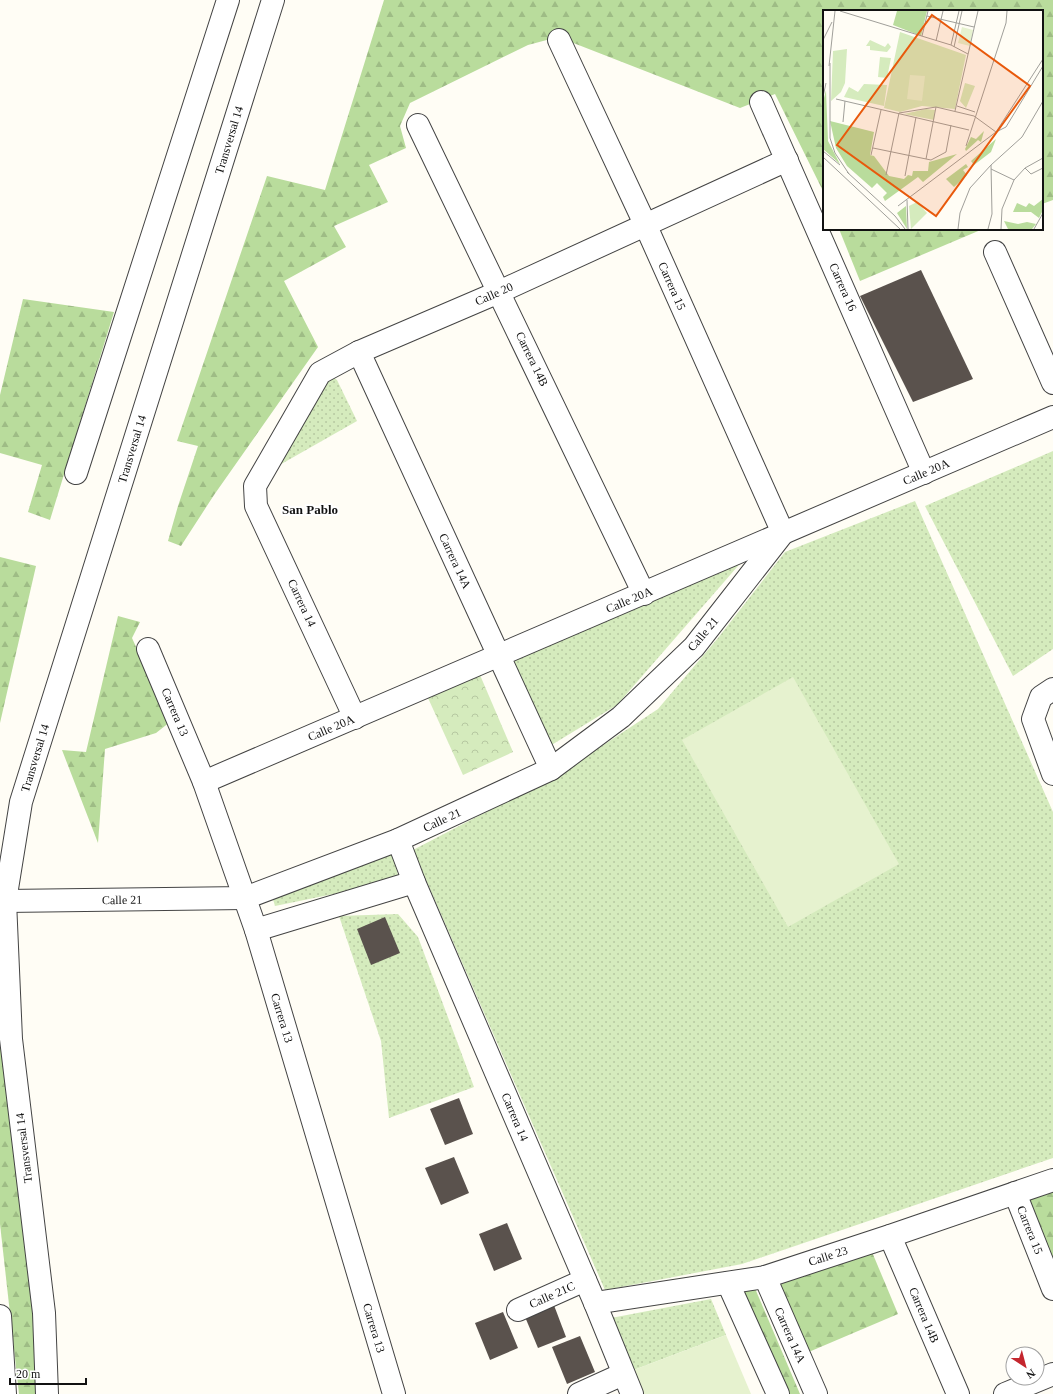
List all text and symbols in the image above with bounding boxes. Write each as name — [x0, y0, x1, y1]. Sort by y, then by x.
inset map — [823, 10, 1043, 230]
street label: Transversal 14 — [212, 104, 246, 176]
street label: Carrera 15 — [655, 260, 689, 312]
street label: Carrera 16 — [826, 261, 860, 313]
street label: Calle 20 — [473, 279, 515, 309]
street label: Carrera 14B — [513, 329, 551, 389]
street label: Transversal 14 — [115, 413, 149, 485]
street label: Calle 20A — [901, 456, 952, 488]
district label: San Pablo — [282, 502, 338, 517]
street label: Carrera 14A — [436, 531, 474, 591]
street label: Carrera 14 — [285, 577, 319, 629]
street label: Calle 20A — [604, 584, 655, 616]
street label: Calle 21 — [685, 614, 721, 654]
street label: Carrera 13 — [159, 686, 191, 738]
street label: Calle 20A — [306, 712, 357, 744]
street label: Transversal 14 — [18, 722, 52, 794]
street label: Calle 21 — [421, 805, 463, 835]
street label: Calle 21 — [102, 893, 142, 907]
street label: Carrera 13 — [268, 992, 296, 1044]
street label: Carrera 14 — [499, 1091, 531, 1143]
street label: Transversal 14 — [13, 1112, 35, 1184]
street label: Carrera 15 — [1014, 1204, 1046, 1256]
street label: Calle 23 — [807, 1243, 849, 1269]
street label: Calle 21C — [527, 1279, 577, 1311]
street label: Carrera 14B — [906, 1285, 942, 1345]
street label: Carrera 13 — [360, 1302, 388, 1354]
street label: Carrera 14A — [771, 1305, 809, 1365]
north arrow — [1005, 1346, 1045, 1386]
scale bar — [10, 1360, 86, 1386]
text: 20 m — [16, 1367, 41, 1381]
text: N — [1024, 1367, 1038, 1381]

